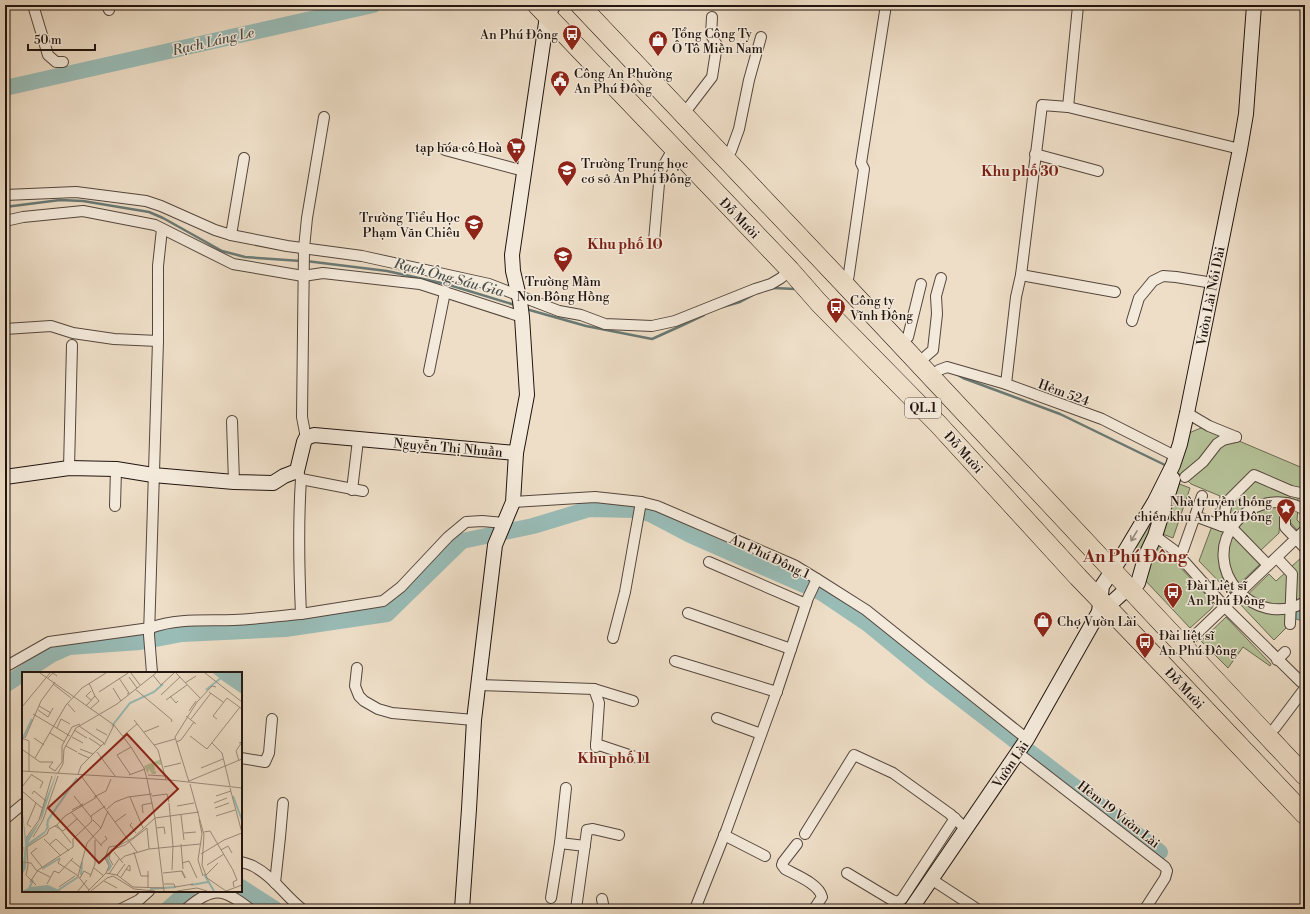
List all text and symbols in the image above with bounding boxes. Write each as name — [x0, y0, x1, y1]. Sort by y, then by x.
bus stop icon: An Phú Đông — [561, 23, 583, 51]
water label: Rạch Láng Le — [169, 24, 256, 60]
scale bar — [28, 26, 95, 52]
place label: Tổng Công Ty Ô Tô Miền Nam — [672, 26, 764, 57]
place label: An Phú Đông — [479, 27, 558, 43]
shop icon: Tổng Công Ty Ô Tô Miền Nam — [647, 29, 669, 57]
text: 50 m — [34, 33, 62, 48]
place label: Công An Phường An Phú Đông — [573, 66, 673, 97]
public building icon: Công An Phường An Phú Đông — [549, 69, 571, 97]
supermarket icon: tạp hóa cô Hoà — [505, 136, 527, 164]
place label: tạp hóa cô Hoà — [415, 140, 502, 156]
place label: Trường Trung học cơ sở An Phú Đông — [581, 156, 691, 187]
school or university icon: Trường Trung học cơ sở An Phú Đông — [556, 159, 578, 187]
district label: Khu phố 30 — [981, 163, 1059, 181]
street label: Đỗ Mười — [716, 195, 763, 242]
place label: Trường Tiểu Học Phạm Văn Chiêu — [359, 210, 461, 241]
school or university icon: Trường Tiểu Học Phạm Văn Chiêu — [463, 213, 485, 241]
district label: Khu phố 10 — [587, 236, 663, 254]
school or university icon: Trường Mầm Non Bông Hồng — [552, 245, 574, 273]
street label: Vườn Lài Nối Dài — [1193, 245, 1228, 348]
water label: Rạch Ông Sáu Gia — [391, 252, 506, 301]
place label: Trường Mầm Non Bông Hồng — [516, 274, 610, 305]
place label: Công ty Vĩnh Đông — [849, 293, 913, 324]
bus stop icon: Công ty Vĩnh Đông — [825, 296, 847, 324]
street label: Hẻm 524 — [1036, 376, 1092, 410]
road number: QL.1 — [905, 398, 941, 418]
street label: Đỗ Mười — [940, 429, 986, 477]
street label: Nguyễn Thị Nhuần — [393, 435, 503, 461]
place label: Nhà truyền thống chiến khu An Phú Đông — [1134, 494, 1272, 525]
place icon: Nhà truyền thống chiến khu An Phú Đông — [1275, 497, 1297, 525]
one-way arrow — [1130, 530, 1138, 542]
street label: An Phú Đông 1 — [726, 531, 812, 583]
district label: An Phú Đông — [1082, 546, 1188, 568]
place label: Đài Liệt sĩ An Phú Đông — [1186, 578, 1265, 609]
bus stop icon: Đài Liệt sĩ An Phú Đông — [1162, 581, 1184, 609]
shop icon: Chợ Vườn Lài — [1032, 610, 1054, 638]
place label: Chợ Vườn Lài — [1057, 614, 1137, 630]
place label: Đài liệt sĩ An Phú Đông — [1158, 628, 1237, 659]
bus stop icon: Đài liệt sĩ An Phú Đông — [1134, 631, 1156, 659]
street label: Đỗ Mười — [1161, 665, 1207, 713]
inset map — [22, 672, 242, 892]
street label: Vườn Lài — [989, 738, 1032, 792]
district label: Khu phố 11 — [578, 750, 651, 768]
street label: Hẻm 19 Vườn Lài — [1074, 778, 1163, 852]

